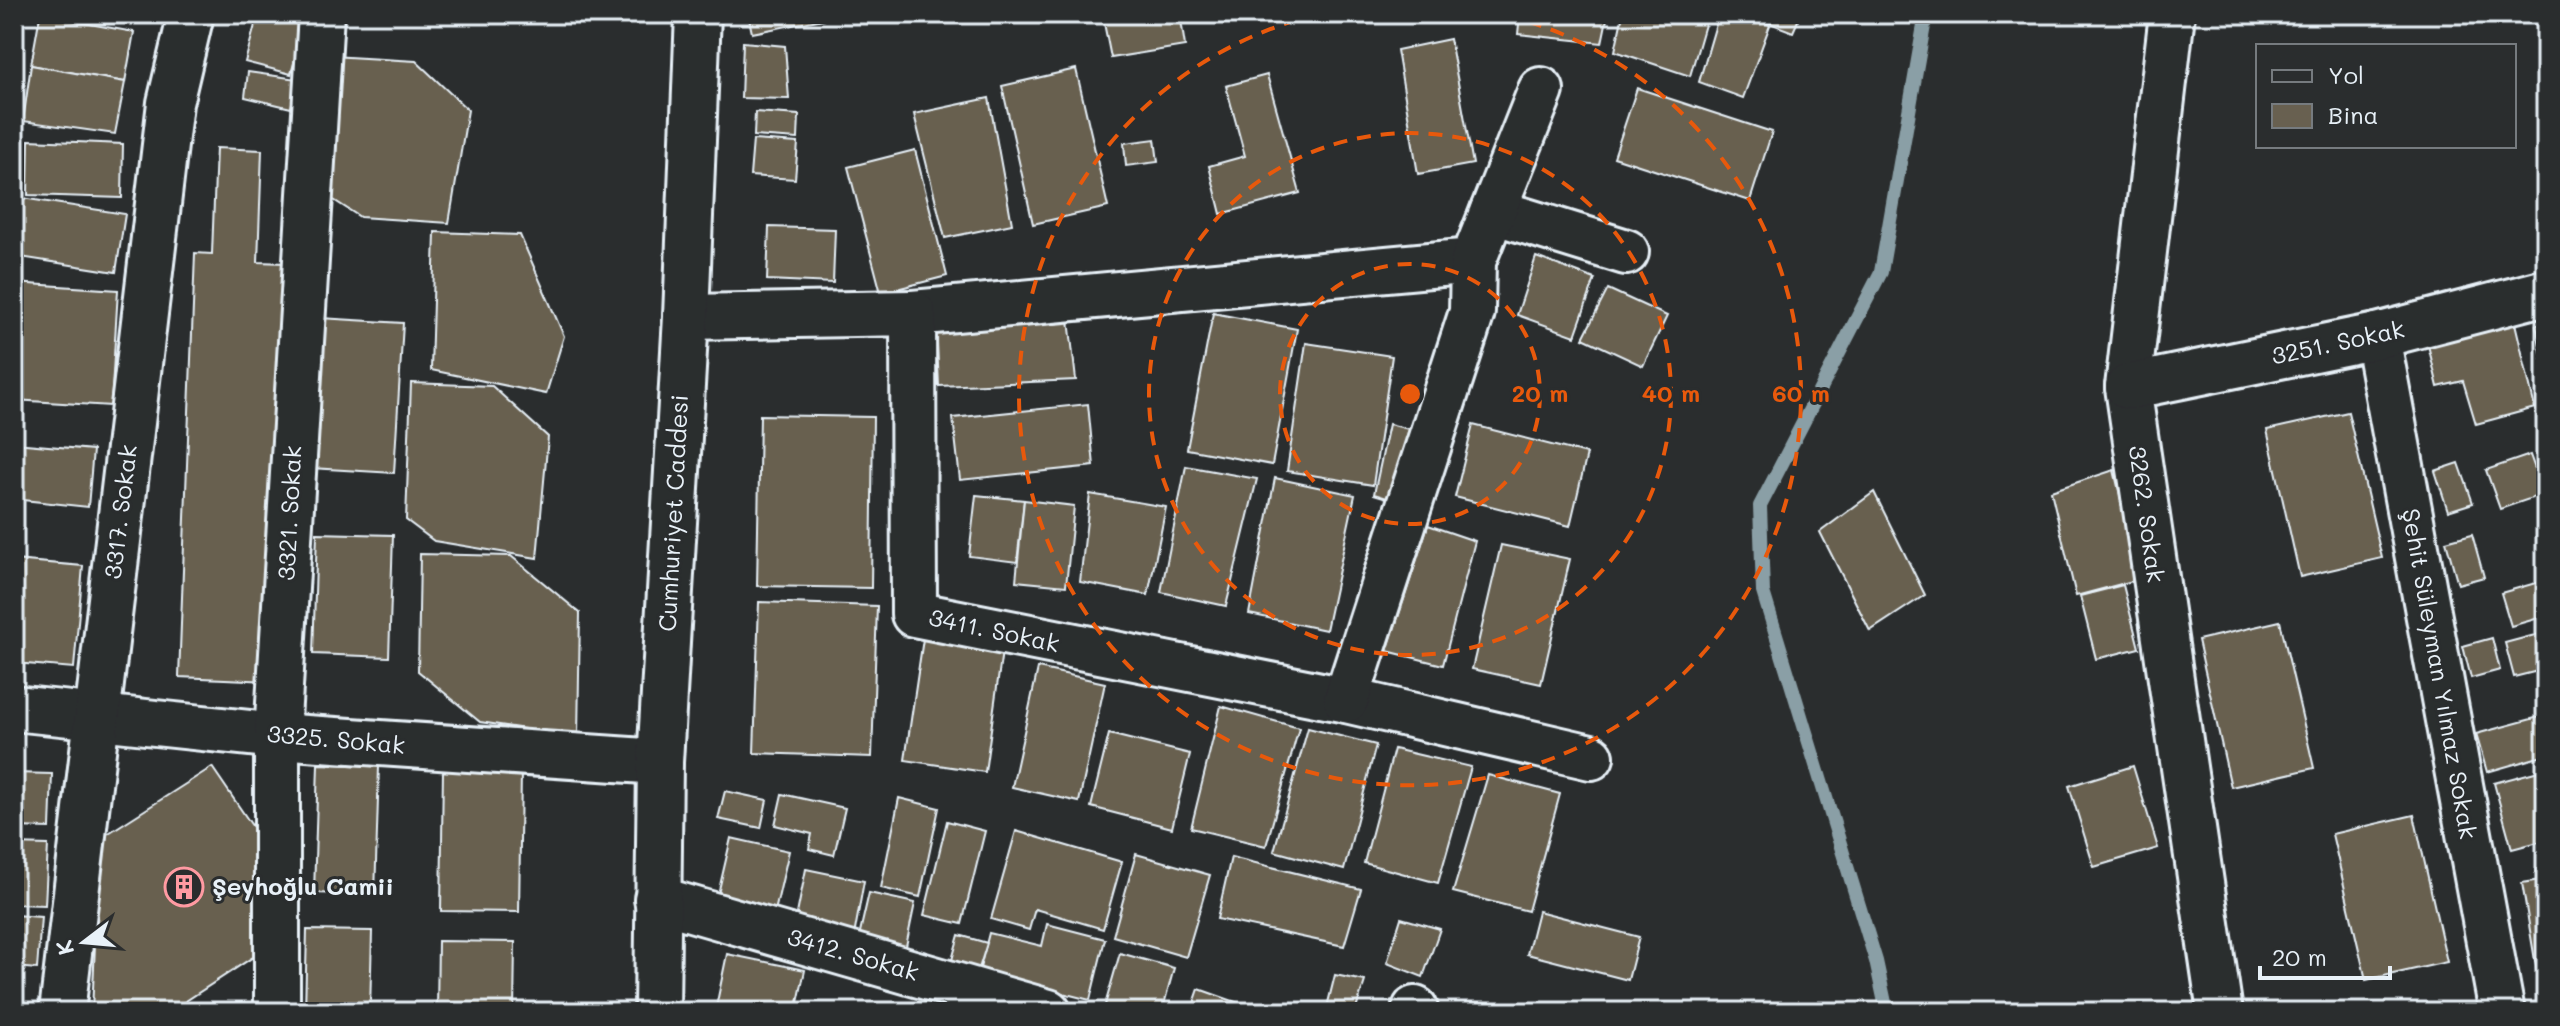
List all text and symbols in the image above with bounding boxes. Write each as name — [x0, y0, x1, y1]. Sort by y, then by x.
legend — [2256, 44, 2516, 148]
text: Yol — [2328, 59, 2364, 90]
text: Bina — [2328, 99, 2379, 130]
street label: 3251. Sokak — [2268, 312, 2407, 371]
text: 20 m — [1512, 377, 1568, 408]
text: 40 m — [1642, 377, 1700, 408]
text: 60 m — [1772, 377, 1830, 408]
centre of rings — [1396, 380, 1424, 408]
street label: Cumhuriyet Caddesi — [651, 394, 694, 632]
street label: 3317. Sokak — [96, 443, 143, 581]
street label: 3262. Sokak — [2123, 443, 2172, 584]
street label: 3321. Sokak — [269, 445, 308, 581]
street label: Şehit Süleyman Yılmaz Sokak — [2396, 506, 2485, 841]
street label: 3411. Sokak — [926, 601, 1062, 658]
street label: 3325. Sokak — [266, 717, 406, 760]
building icon: Şeyhoğlu Camii — [163, 866, 205, 908]
place label: Şeyhoğlu Camii — [212, 870, 394, 901]
north arrow — [44, 902, 124, 982]
street label: 3412. Sokak — [784, 920, 923, 987]
scale bar — [2260, 930, 2390, 980]
text: K — [48, 937, 80, 959]
text: 20 m — [2272, 941, 2327, 972]

